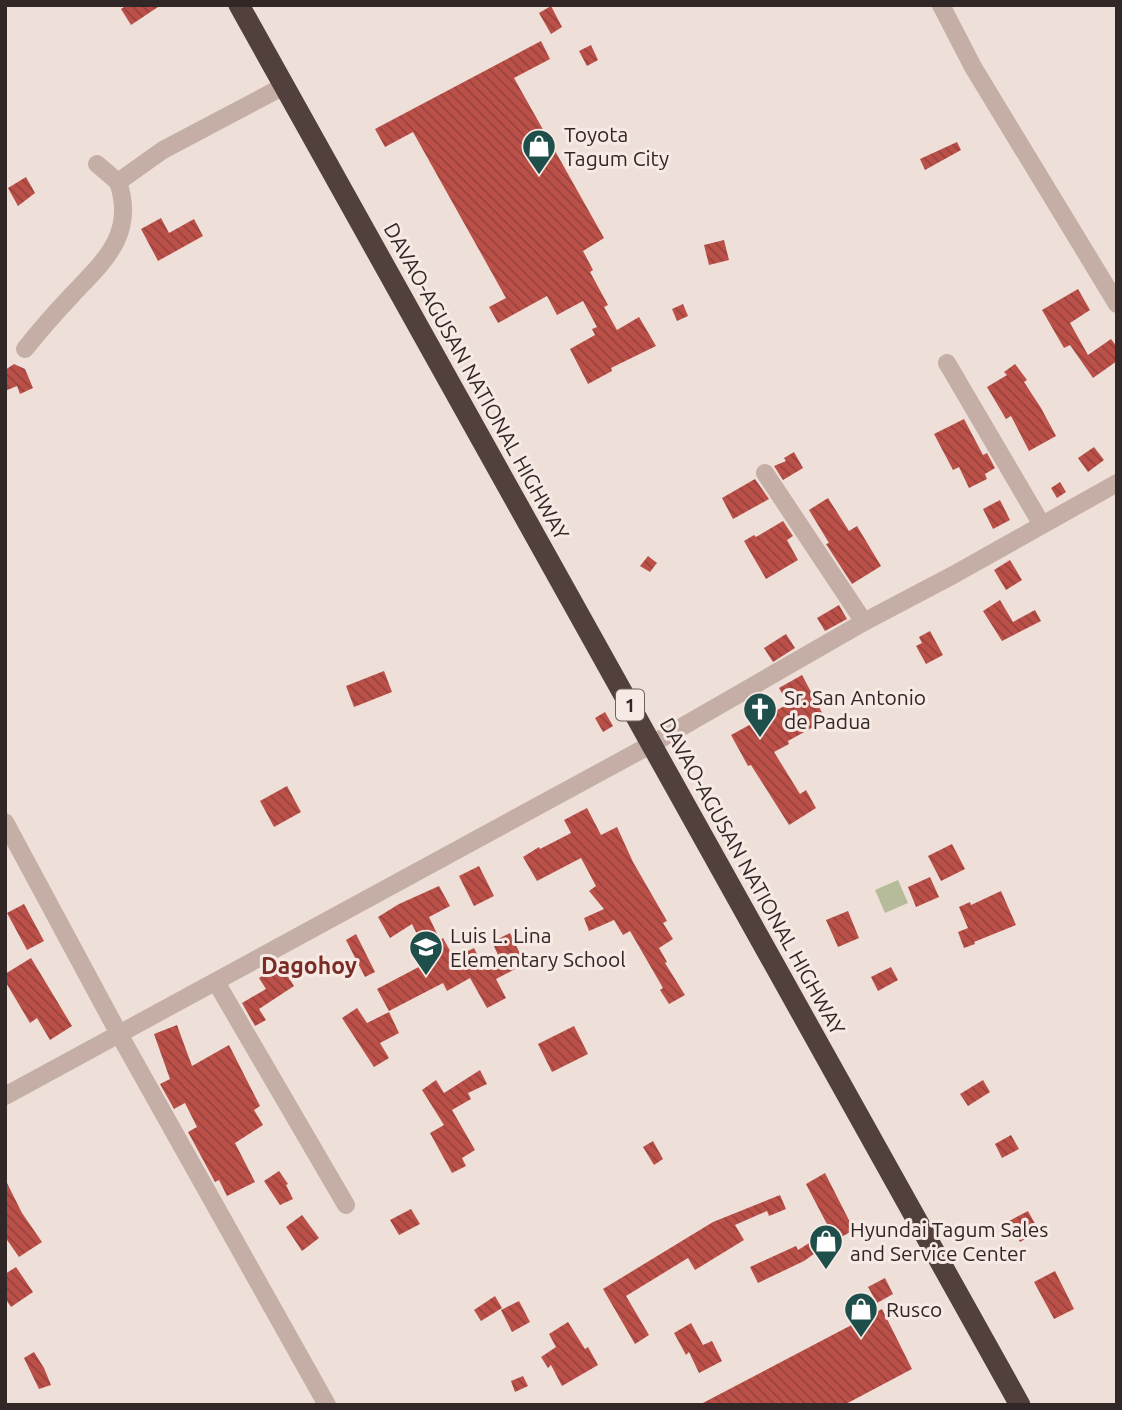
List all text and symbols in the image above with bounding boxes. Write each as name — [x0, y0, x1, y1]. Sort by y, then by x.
place label: Toyota Tagum City — [564, 122, 669, 170]
shop icon: Toyota Tagum City — [520, 127, 558, 176]
street label: DAVAO-AGUSAN NATIONAL HIGHWAY — [380, 218, 574, 544]
place label: Sr. San Antonio de Padua — [784, 685, 926, 733]
road number: 1 — [616, 690, 644, 720]
church icon: Sr. San Antonio de Padua — [741, 690, 779, 739]
street label: DAVAO-AGUSAN NATIONAL HIGHWAY — [656, 713, 850, 1039]
place label: Luis L. Lina Elementary School — [450, 923, 626, 971]
school or university icon: Luis L. Lina Elementary School — [407, 928, 445, 977]
district label: Dagohoy — [261, 953, 357, 978]
place label: Hyundai Tagum Sales and Service Center — [850, 1217, 1048, 1265]
shop icon: Hyundai Tagum Sales and Service Center — [807, 1222, 845, 1271]
shop icon: Rusco — [842, 1290, 880, 1339]
place label: Rusco — [886, 1297, 942, 1321]

